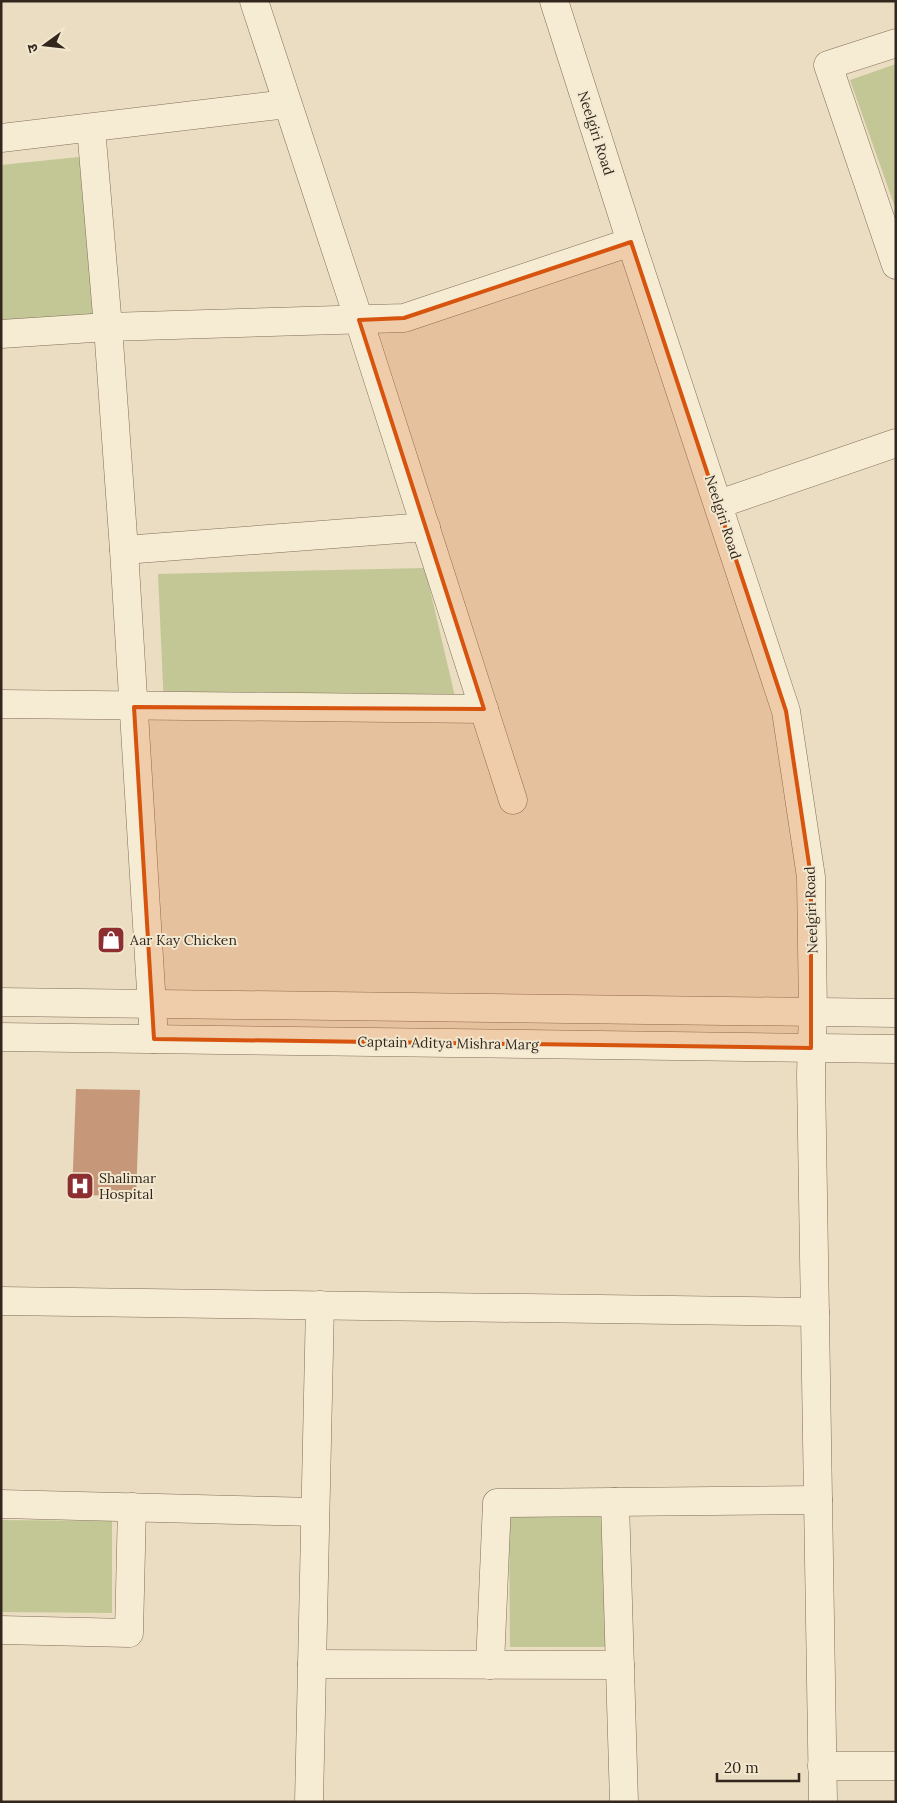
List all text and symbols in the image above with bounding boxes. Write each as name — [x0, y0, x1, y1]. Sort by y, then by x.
north arrow — [20, 20, 70, 70]
text: उ — [22, 41, 42, 55]
street label: Neelgiri Road — [574, 89, 618, 177]
street label: Neelgiri Road — [701, 473, 745, 561]
street label: Neelgiri Road — [800, 866, 822, 954]
shop icon: Aar Kay Chicken — [96, 925, 126, 955]
place label: Aar Kay Chicken — [129, 931, 237, 949]
street label: Captain Aditya Mishra Marg — [357, 1032, 539, 1054]
place label: Shalimar Hospital — [99, 1169, 156, 1203]
hospital icon: Shalimar Hospital — [65, 1171, 95, 1201]
scale bar — [717, 1750, 800, 1782]
text: 20 m — [724, 1758, 759, 1777]

